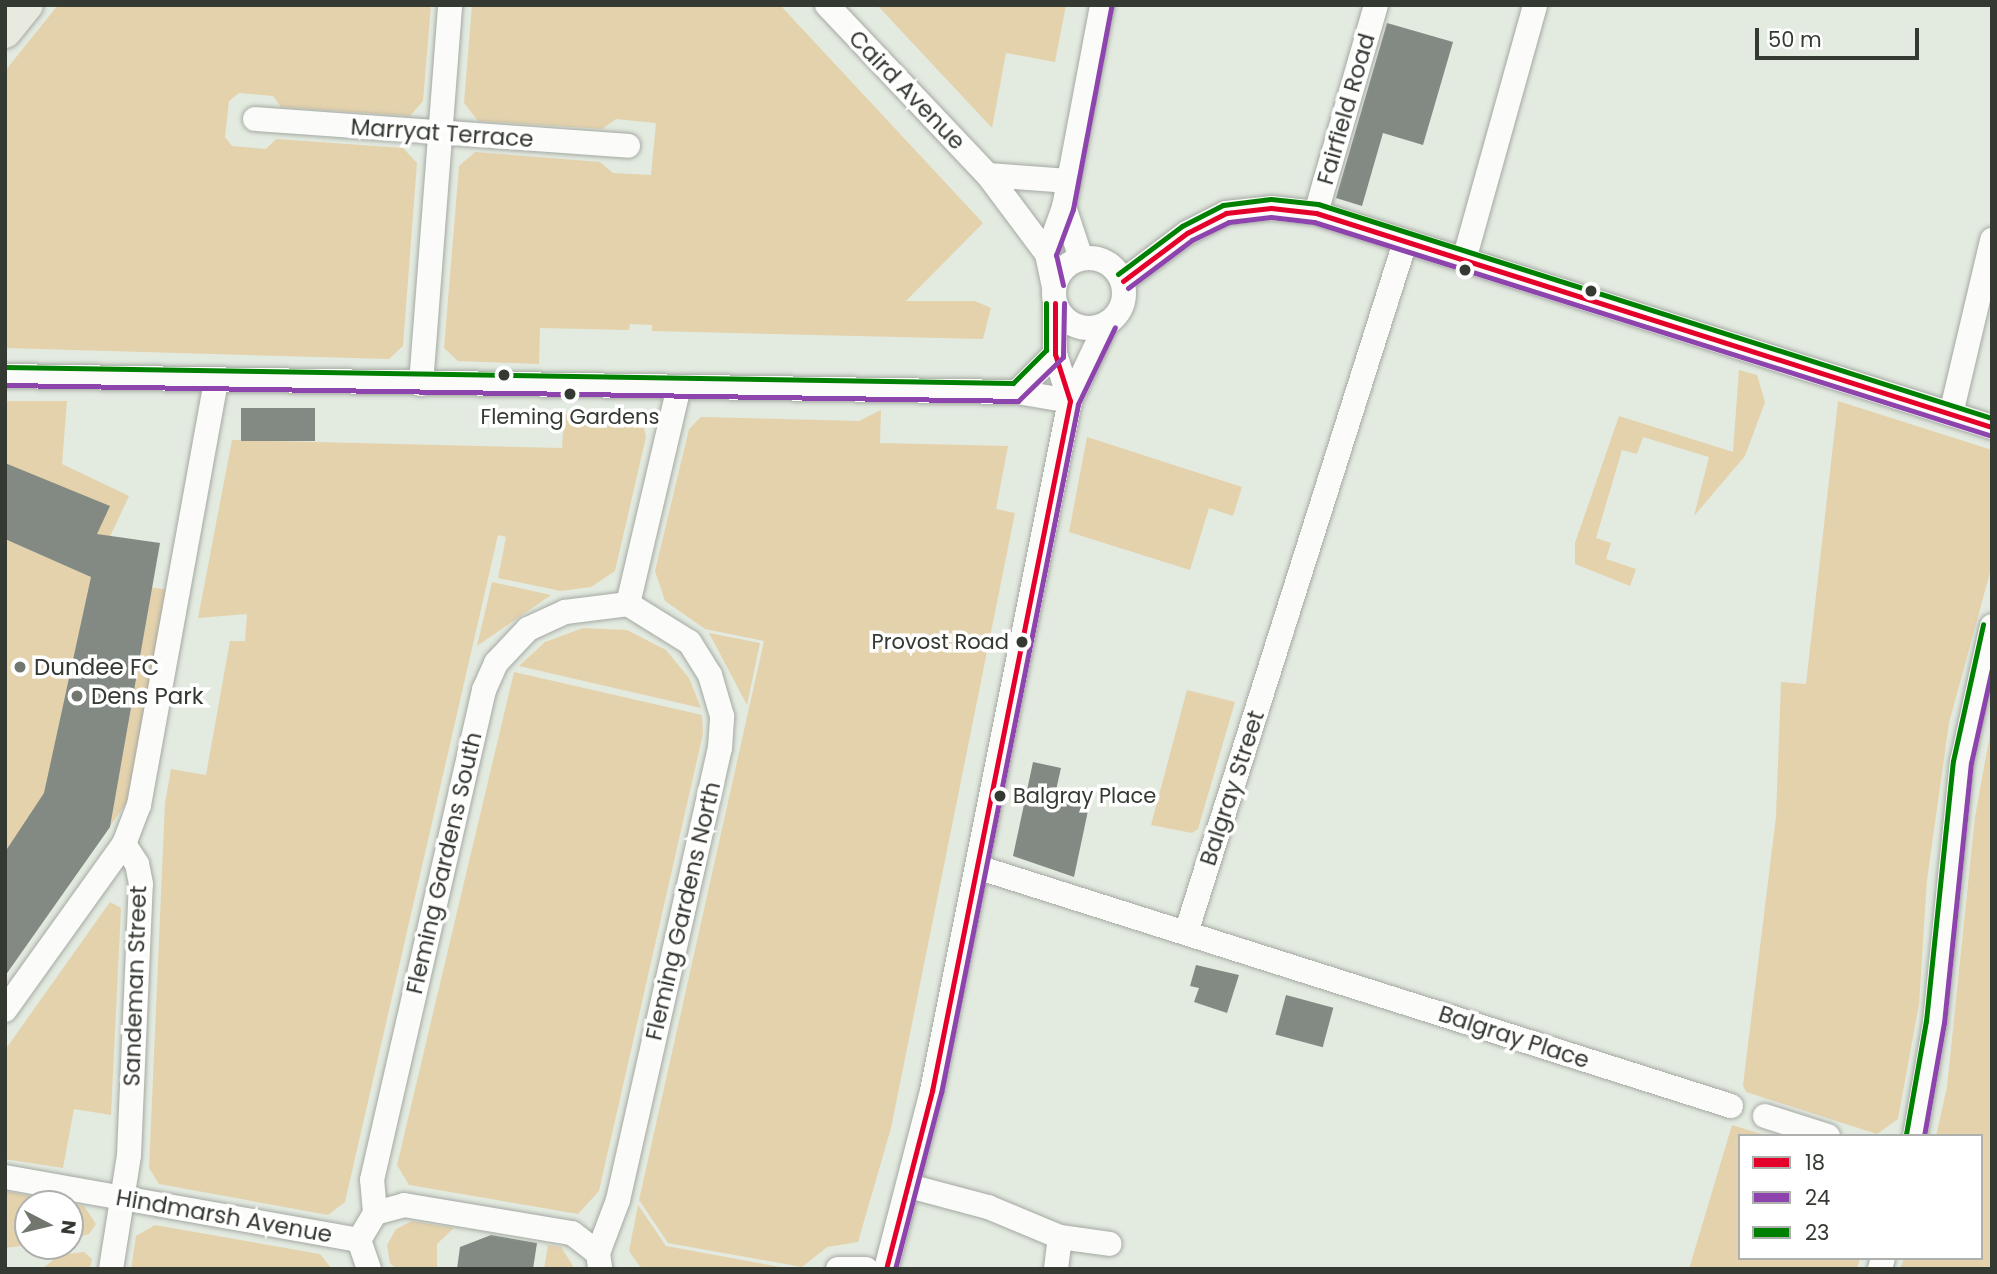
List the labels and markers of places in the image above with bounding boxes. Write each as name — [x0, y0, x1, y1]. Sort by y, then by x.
unlabelled marker — [1458, 263, 1472, 277]
unlabelled marker — [1584, 284, 1598, 298]
unlabelled marker — [497, 368, 511, 382]
marker: Fleming Gardens — [563, 387, 577, 401]
place label: Fleming Gardens — [481, 404, 659, 430]
place label: Provost Road — [872, 629, 1009, 655]
marker: Provost Road — [1015, 635, 1029, 649]
place label: Dundee FC — [34, 653, 159, 681]
marker: Dundee FC — [12, 659, 28, 675]
place label: Dens Park — [91, 682, 204, 710]
marker: Dens Park — [69, 688, 85, 704]
place label: Balgray Place — [1013, 783, 1156, 809]
marker: Balgray Place — [993, 789, 1007, 803]

